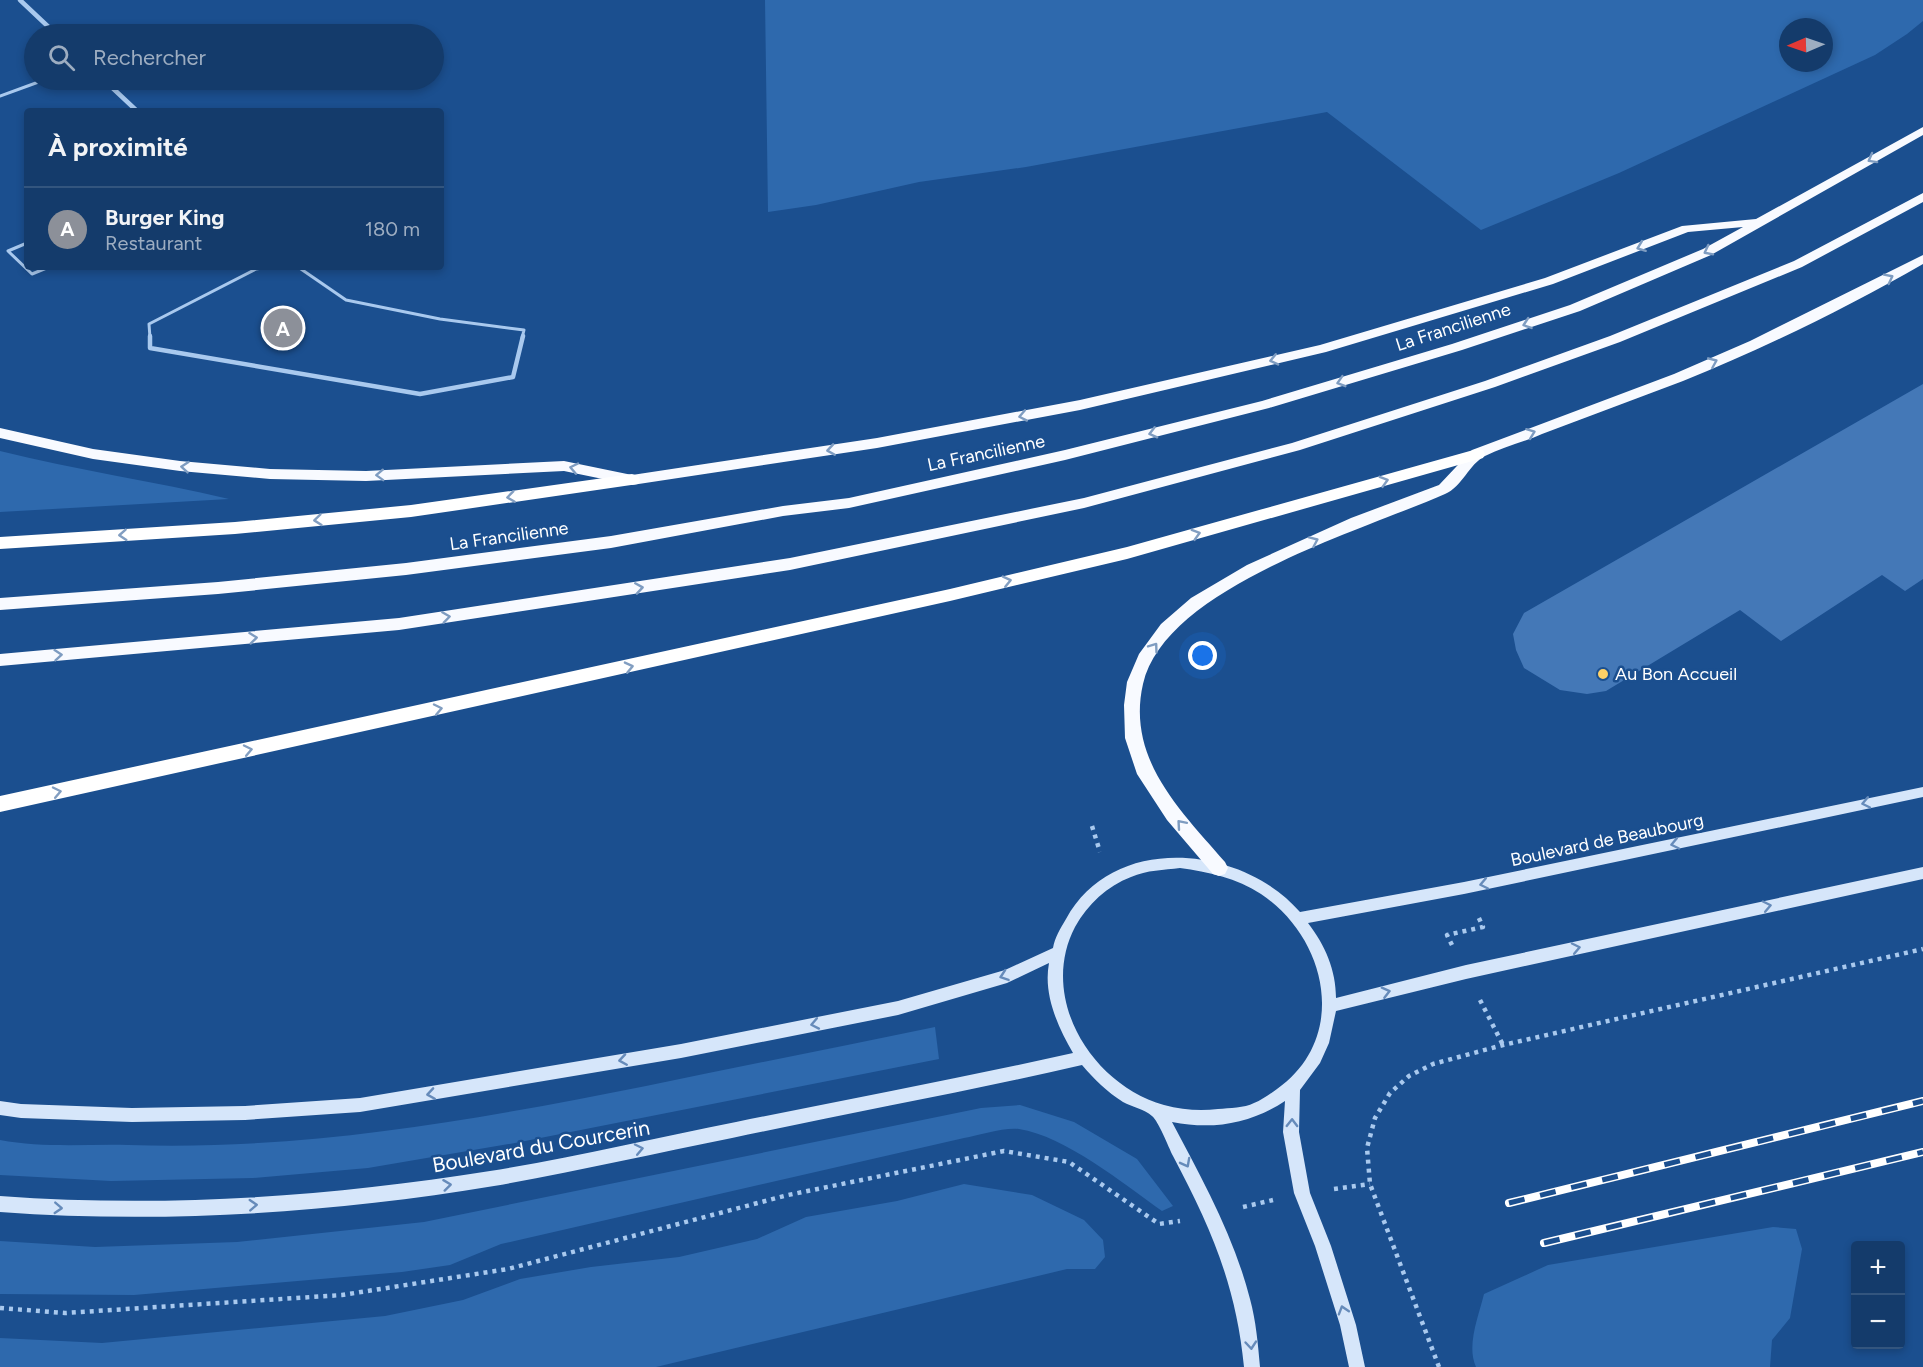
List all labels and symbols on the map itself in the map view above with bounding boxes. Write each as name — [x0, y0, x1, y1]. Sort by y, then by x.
north arrow — [1779, 18, 1833, 72]
one-way arrow — [1868, 152, 1879, 163]
one-way arrow — [1636, 239, 1646, 252]
one-way arrow — [1703, 243, 1714, 255]
one-way arrow — [1882, 274, 1893, 285]
street label: La Francilienne — [1393, 298, 1513, 356]
pin: A — [264, 306, 302, 350]
one-way arrow — [1522, 316, 1533, 329]
one-way arrow — [1269, 352, 1279, 365]
one-way arrow — [1706, 357, 1717, 369]
one-way arrow — [1336, 375, 1347, 387]
one-way arrow — [1018, 409, 1028, 422]
one-way arrow — [1148, 426, 1158, 439]
one-way arrow — [1525, 428, 1536, 441]
street label: La Francilienne — [925, 430, 1047, 476]
one-way arrow — [826, 443, 835, 455]
one-way arrow — [181, 461, 190, 474]
one-way arrow — [570, 462, 580, 475]
one-way arrow — [375, 469, 384, 482]
one-way arrow — [1378, 476, 1388, 488]
one-way arrow — [507, 490, 516, 502]
one-way arrow — [313, 513, 322, 526]
street label: La Francilienne — [448, 517, 570, 555]
one-way arrow — [1191, 528, 1201, 541]
one-way arrow — [119, 529, 128, 542]
one-way arrow — [1308, 536, 1319, 548]
one-way arrow — [1002, 576, 1012, 589]
one-way arrow — [635, 583, 644, 595]
one-way arrow — [442, 611, 451, 623]
one-way arrow — [248, 632, 257, 645]
your location — [1188, 641, 1217, 670]
one-way arrow — [1147, 642, 1158, 653]
one-way arrow — [54, 649, 63, 662]
one-way arrow — [623, 661, 633, 674]
place label: Au Bon Accueil — [1615, 663, 1737, 685]
marker: Au Bon Accueil — [1596, 667, 1610, 681]
one-way arrow — [433, 703, 443, 716]
one-way arrow — [242, 745, 252, 758]
one-way arrow — [52, 786, 62, 799]
one-way arrow — [1861, 796, 1871, 809]
street label: Boulevard de Beaubourg — [1508, 809, 1706, 871]
one-way arrow — [1177, 820, 1188, 831]
one-way arrow — [1670, 836, 1680, 849]
one-way arrow — [1479, 877, 1489, 890]
one-way arrow — [1762, 901, 1772, 914]
one-way arrow — [1571, 942, 1581, 955]
one-way arrow — [999, 969, 1010, 982]
one-way arrow — [1381, 986, 1391, 999]
one-way arrow — [810, 1017, 820, 1030]
one-way arrow — [619, 1053, 629, 1066]
one-way arrow — [427, 1087, 436, 1099]
street label: Boulevard du Courcerin — [430, 1115, 652, 1177]
one-way arrow — [1286, 1119, 1298, 1128]
one-way arrow — [633, 1144, 643, 1157]
one-way arrow — [1179, 1157, 1190, 1167]
one-way arrow — [443, 1180, 452, 1192]
one-way arrow — [249, 1199, 258, 1212]
one-way arrow — [54, 1201, 63, 1214]
one-way arrow — [1338, 1305, 1350, 1316]
one-way arrow — [1244, 1341, 1257, 1350]

